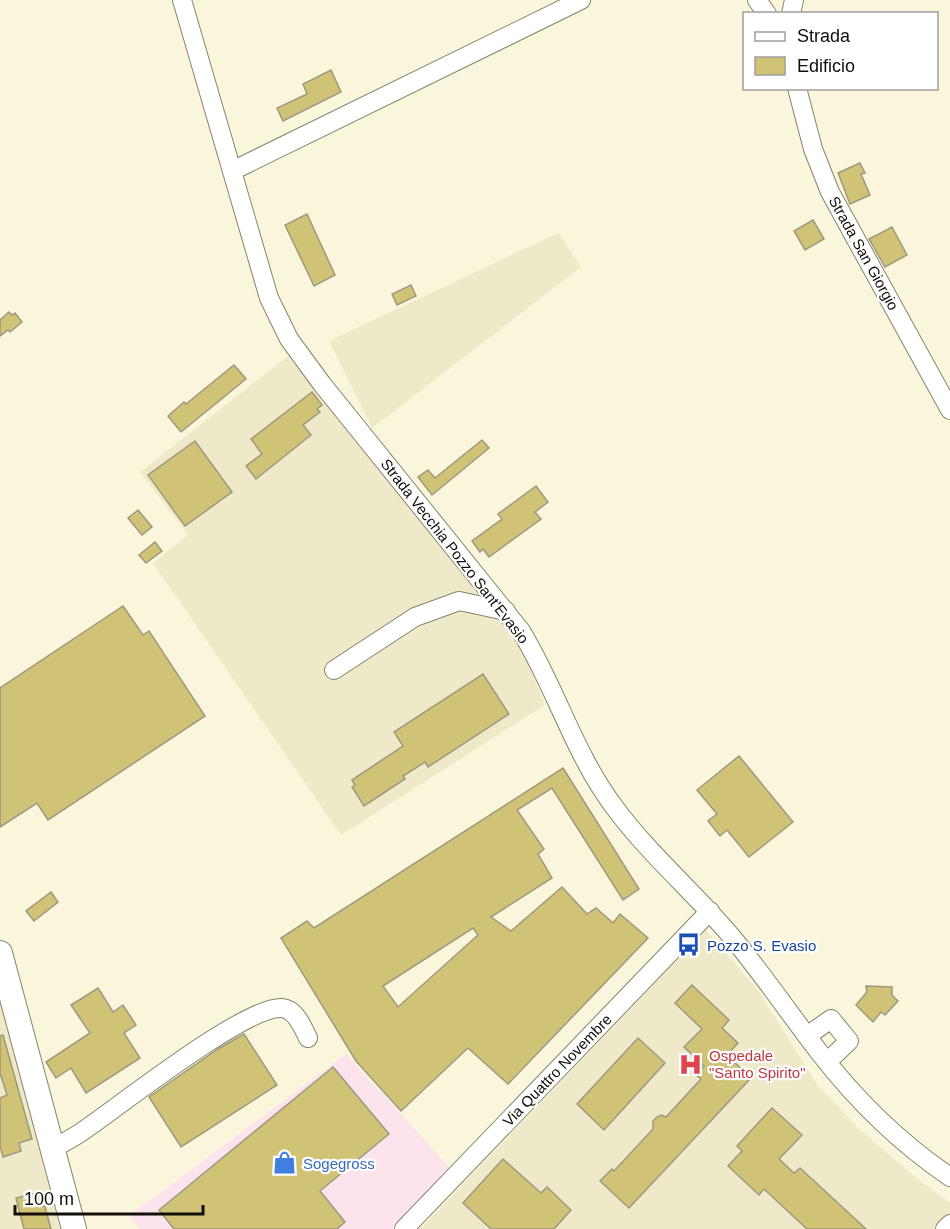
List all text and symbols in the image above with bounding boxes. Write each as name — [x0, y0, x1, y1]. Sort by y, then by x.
legend — [743, 12, 938, 90]
text: Strada — [797, 26, 851, 46]
text: Edificio — [797, 56, 855, 76]
street label: Strada San Giorgio — [826, 193, 902, 313]
street label: Strada Vecchia Pozzo Sant'Evasio — [378, 455, 532, 647]
bus stop icon: Pozzo S. Evasio — [676, 932, 702, 958]
place label: Pozzo S. Evasio — [707, 937, 816, 954]
street label: Via Quattro Novembre — [499, 1011, 615, 1129]
place label: Ospedale "Santo Spirito" — [709, 1047, 806, 1081]
hospital icon: Ospedale "Santo Spirito" — [678, 1051, 704, 1077]
shop icon: Sogegross — [272, 1150, 298, 1176]
place label: Sogegross — [303, 1155, 375, 1172]
scale bar — [15, 1178, 202, 1216]
text: 100 m — [24, 1189, 74, 1209]

